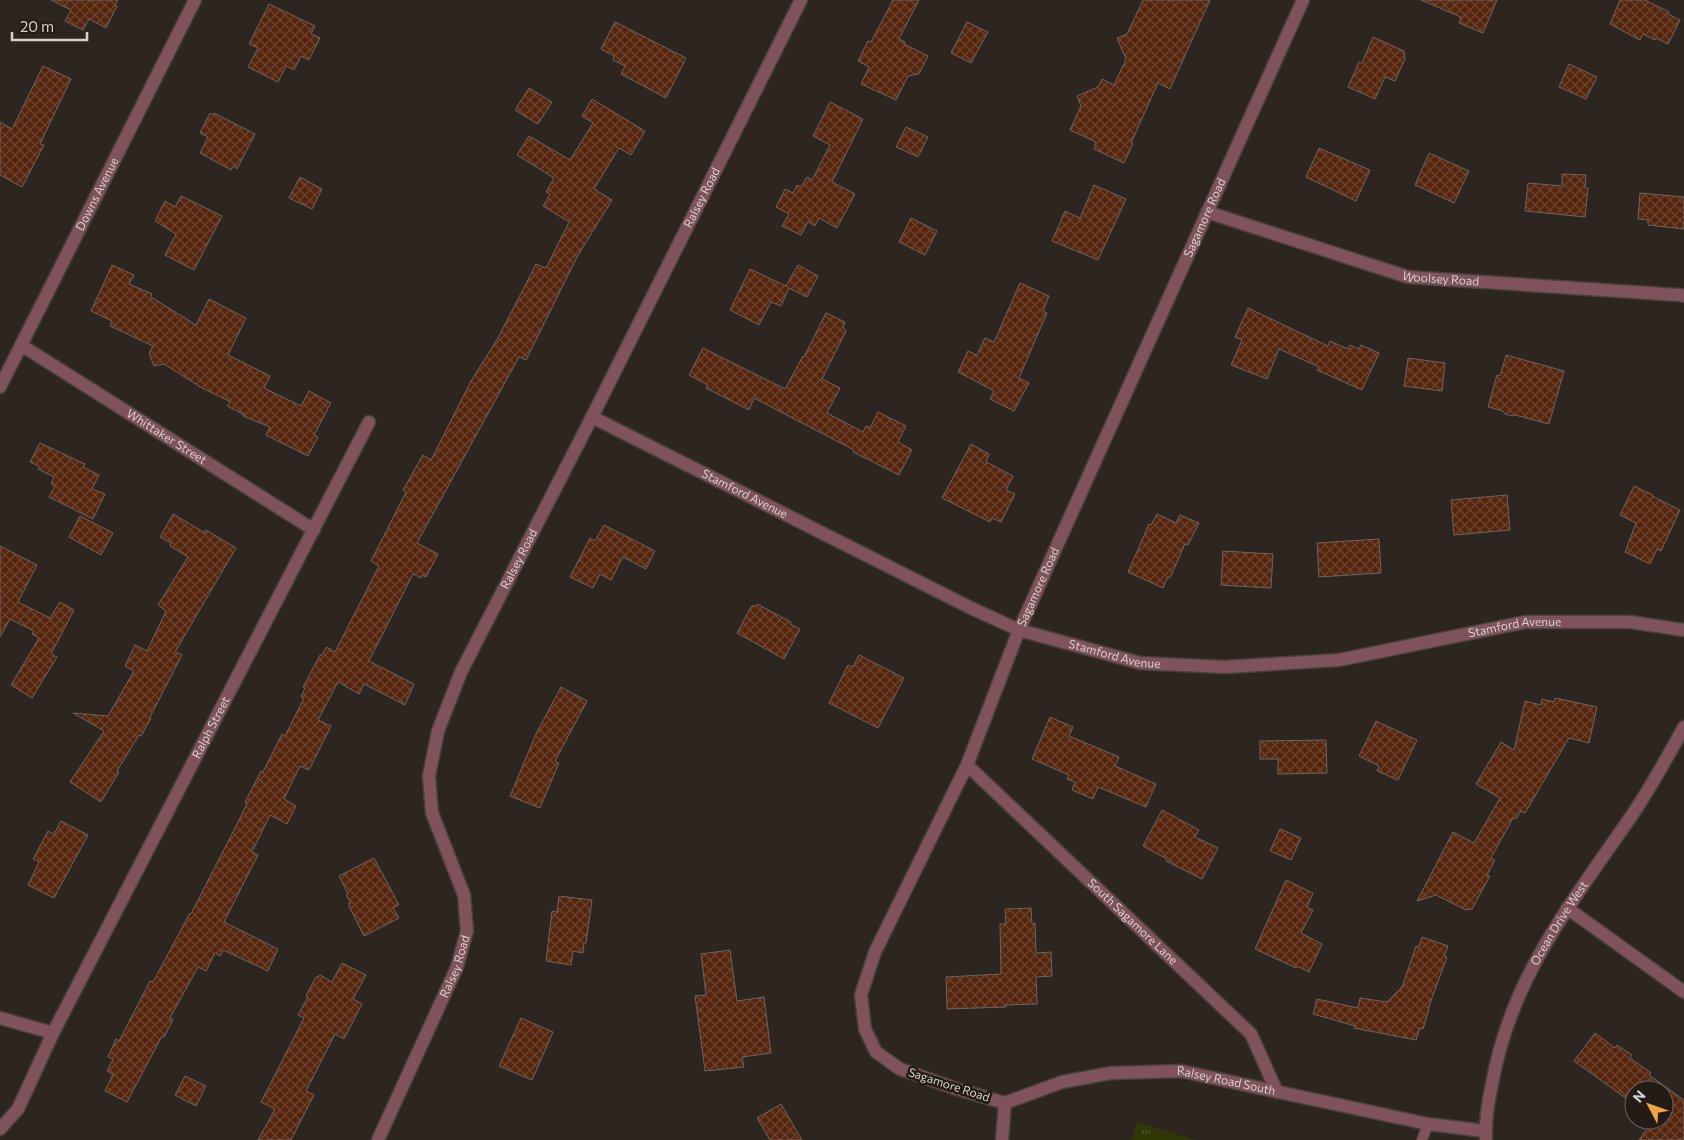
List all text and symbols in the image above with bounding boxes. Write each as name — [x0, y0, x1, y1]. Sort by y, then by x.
scale bar — [12, 10, 88, 42]
text: 20 m — [20, 17, 54, 35]
street label: Downs Avenue — [72, 155, 121, 233]
street label: Ralsey Road — [680, 165, 722, 230]
street label: Sagamore Road — [1180, 176, 1228, 259]
street label: Woolsey Road — [1401, 268, 1480, 288]
street label: Whittaker Street — [124, 406, 210, 467]
street label: Stamford Avenue — [700, 466, 790, 520]
street label: Ralsey Road — [497, 526, 539, 591]
street label: Sagamore Road — [1014, 545, 1061, 628]
street label: Stamford Avenue — [1467, 614, 1561, 639]
street label: Stamford Avenue — [1067, 636, 1161, 670]
street label: Ralph Street — [188, 694, 232, 760]
street label: South Sagamore Lane — [1085, 875, 1181, 967]
street label: Ocean Drive West — [1527, 878, 1590, 967]
street label: Ralsey Road — [436, 933, 472, 999]
street label: Ralsey Road South — [1177, 1063, 1277, 1097]
street label: Sagamore Road — [907, 1064, 992, 1104]
north arrow — [1624, 1080, 1674, 1130]
text: N — [1629, 1087, 1649, 1106]

